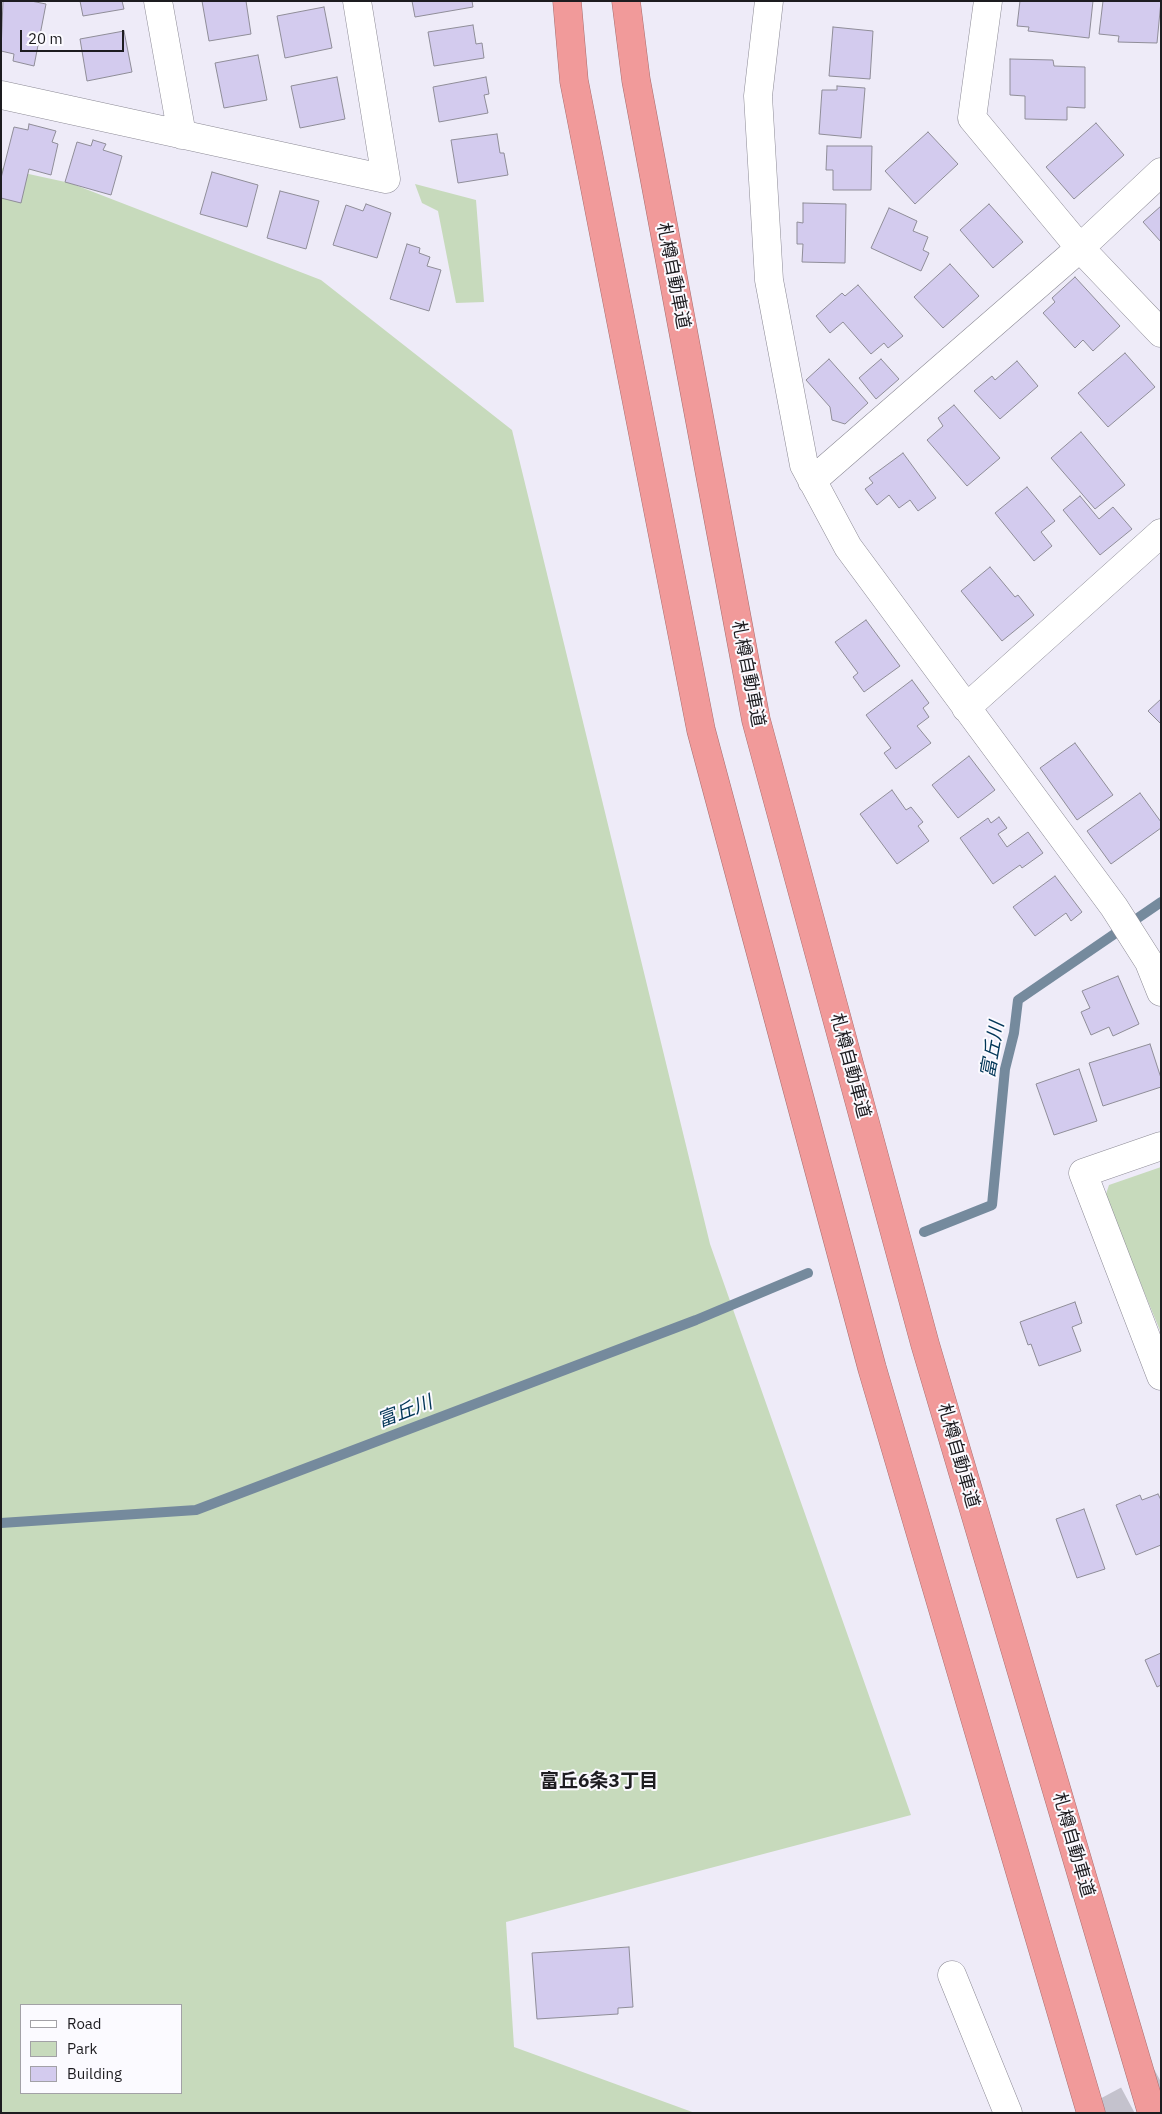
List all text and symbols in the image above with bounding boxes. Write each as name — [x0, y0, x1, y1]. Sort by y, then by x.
scale bar — [22, 20, 126, 52]
text: 20 m — [28, 29, 63, 48]
street label: 札樽自動車道 — [652, 221, 694, 331]
street label: 札樽自動車道 — [727, 619, 769, 729]
street label: 札樽自動車道 — [826, 1011, 874, 1121]
water label: 富丘川 — [977, 1020, 1009, 1080]
water label: 富丘川 — [374, 1391, 436, 1433]
street label: 札樽自動車道 — [933, 1401, 983, 1511]
district label: 富丘6条3丁目 — [540, 1771, 658, 1793]
street label: 札樽自動車道 — [1048, 1790, 1098, 1900]
legend — [20, 2004, 182, 2094]
text: Road — [67, 2014, 102, 2033]
text: Park — [67, 2039, 97, 2058]
text: Building — [67, 2064, 122, 2083]

